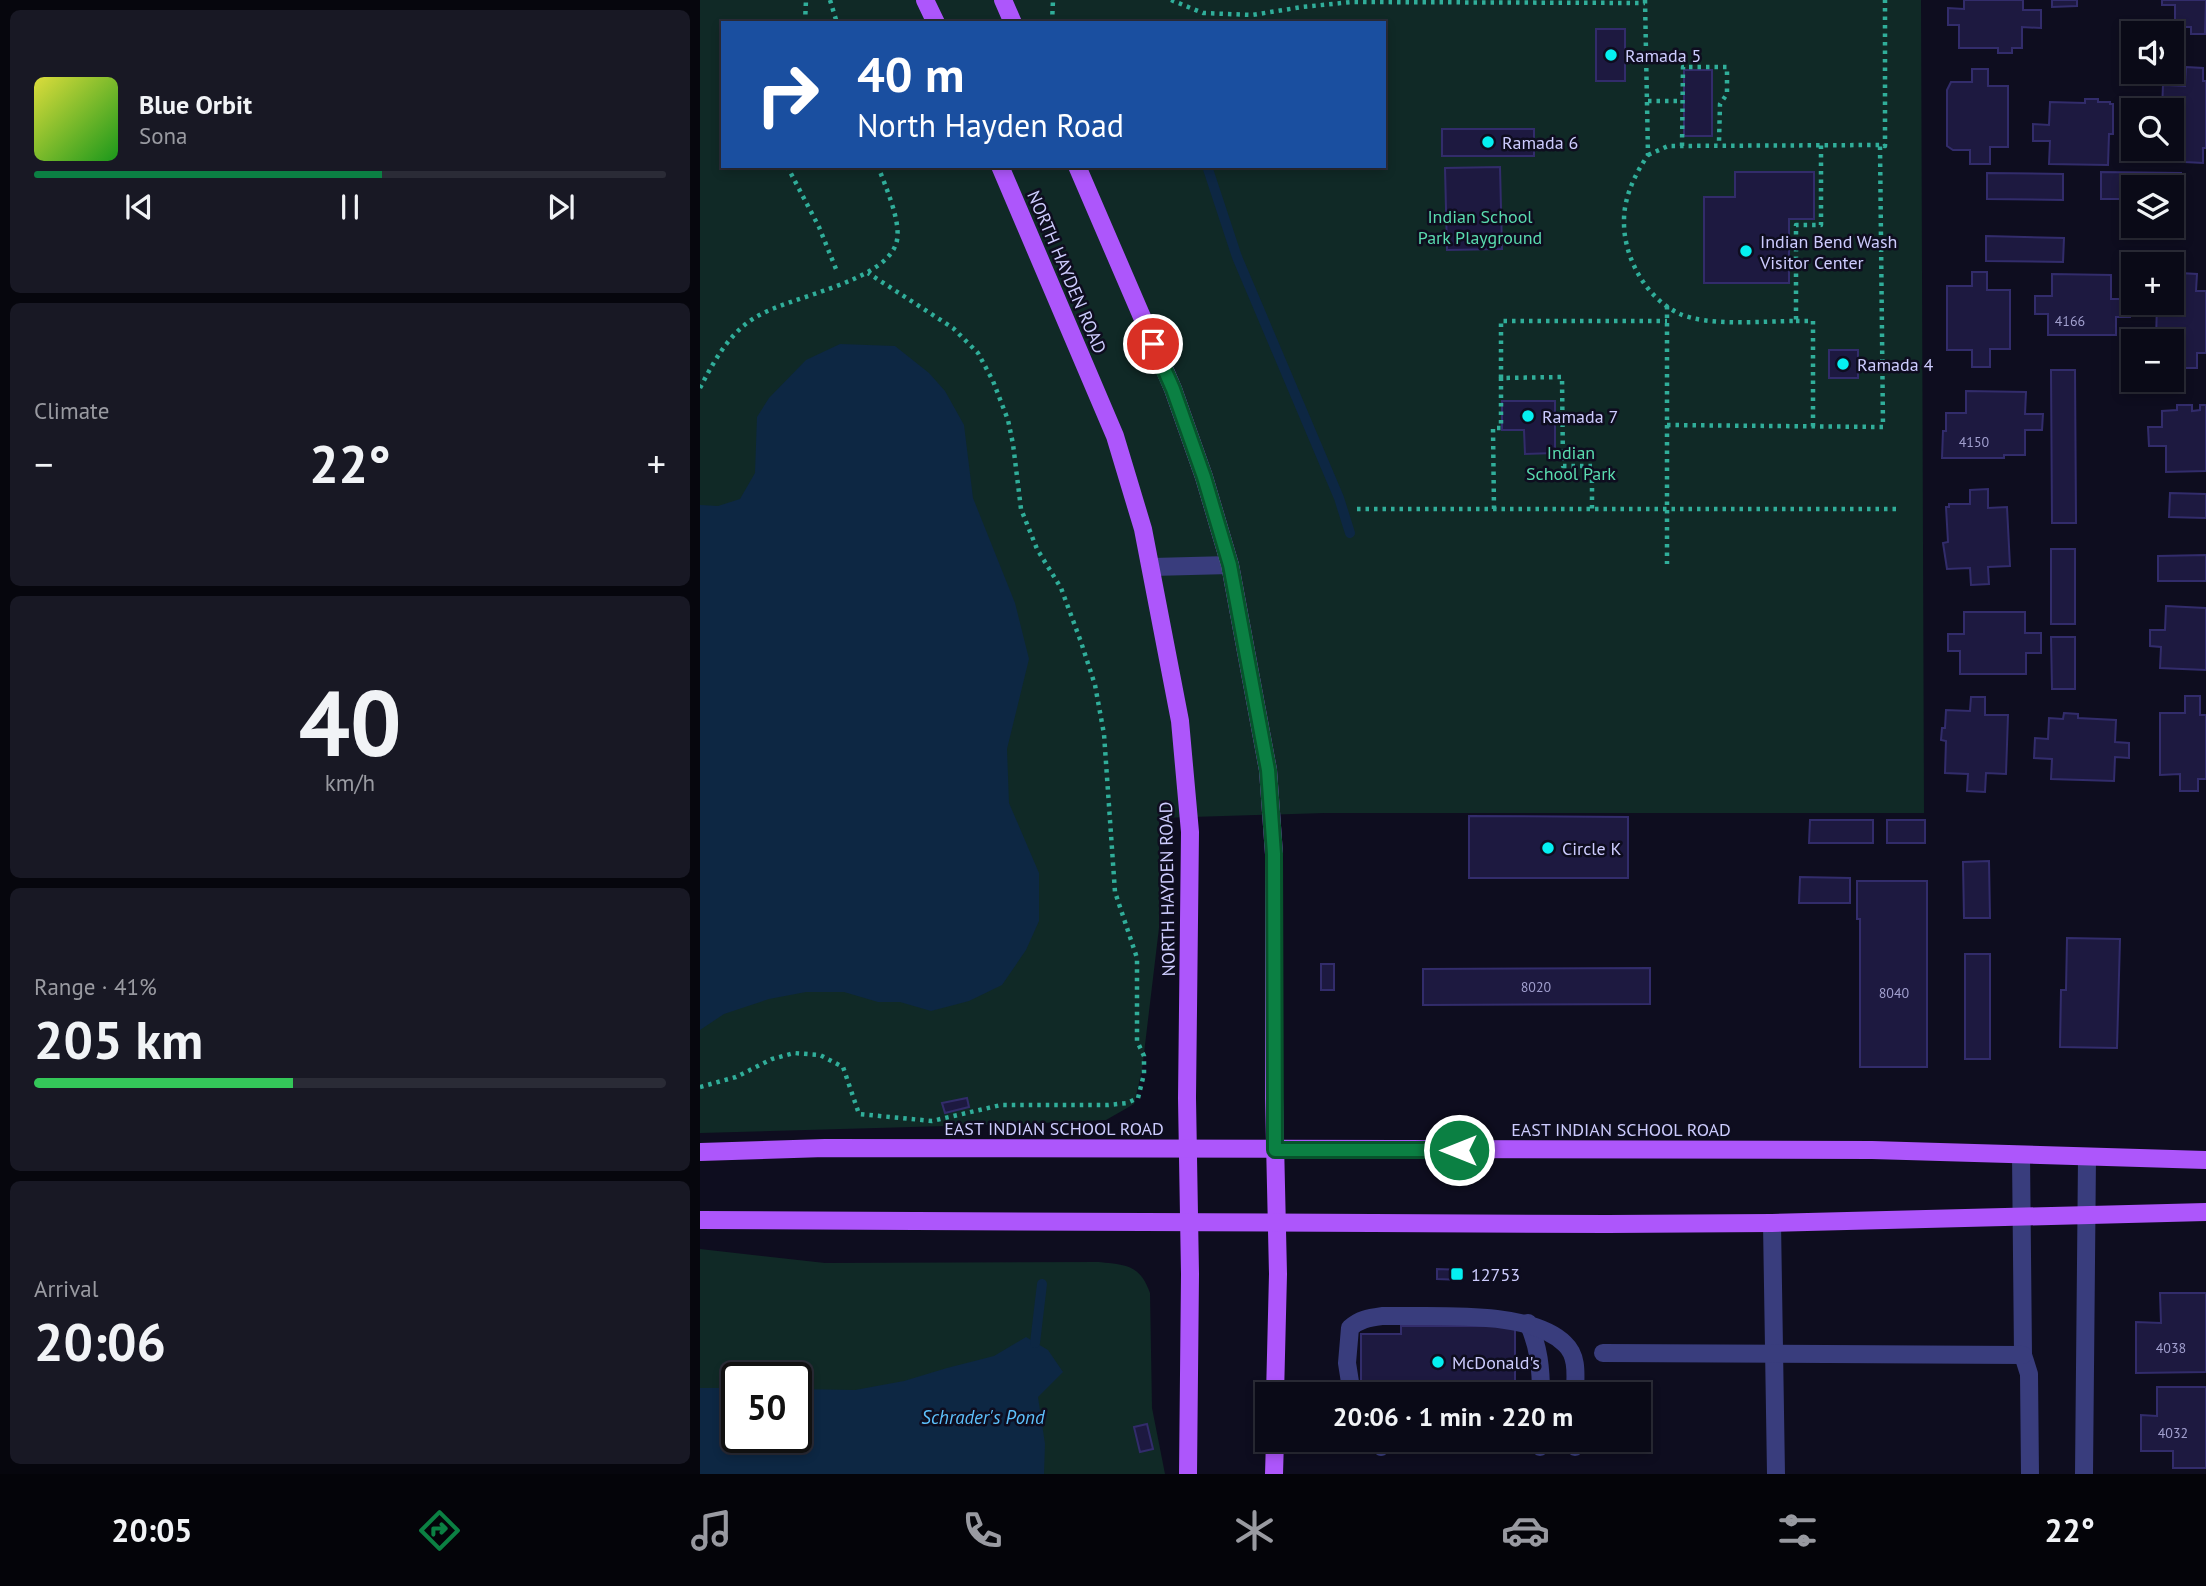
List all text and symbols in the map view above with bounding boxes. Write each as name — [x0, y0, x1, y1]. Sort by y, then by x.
map controls — [2121, 21, 2184, 392]
button: sound — [2121, 21, 2184, 84]
text: 40 m — [857, 42, 964, 106]
place label: Ramada 5 — [1625, 44, 1701, 67]
marker: Ramada 5 — [1603, 47, 1619, 63]
icon: right — [742, 49, 833, 140]
text: Blue Orbit — [139, 88, 252, 121]
button: search — [2121, 98, 2184, 161]
text: North Hayden Road — [857, 104, 1124, 146]
text: Sona — [139, 121, 188, 150]
place label: Ramada 6 — [1502, 131, 1578, 154]
marker: Ramada 6 — [1480, 134, 1496, 150]
button: layers — [2121, 175, 2184, 238]
street label: NORTH HAYDEN ROAD — [1022, 187, 1112, 357]
icon: previous — [120, 188, 158, 226]
icon: pause — [331, 188, 369, 226]
icon: next — [542, 188, 580, 226]
park label: Indian School Park Playground — [1418, 205, 1542, 249]
place label: Indian Bend Wash Visitor Center — [1759, 230, 1897, 274]
marker: Indian Bend Wash Visitor Center — [1738, 243, 1754, 259]
button: + — [2121, 252, 2184, 315]
house number: 4166 — [2055, 312, 2085, 330]
pin — [1123, 314, 1183, 374]
icon: arrive — [1134, 325, 1172, 363]
button: − — [2121, 329, 2184, 392]
place label: Ramada 4 — [1857, 353, 1933, 376]
marker: Ramada 4 — [1835, 356, 1851, 372]
text: Climate — [34, 396, 109, 425]
place label: Ramada 7 — [1542, 405, 1618, 428]
marker: Ramada 7 — [1520, 408, 1536, 424]
text: 22° — [309, 430, 391, 497]
house number: 4150 — [1959, 433, 1990, 451]
text: − — [34, 439, 53, 488]
text: + — [647, 439, 666, 488]
park label: Indian School Park — [1526, 441, 1616, 485]
text: 40 — [298, 663, 402, 781]
text: km/h — [325, 768, 375, 797]
street label: NORTH HAYDEN ROAD — [1154, 801, 1180, 977]
place label: Circle K — [1562, 837, 1622, 860]
marker: Circle K — [1540, 840, 1556, 856]
text: Range · 41% — [34, 972, 157, 1001]
house number: 8020 — [1521, 978, 1552, 996]
house number: 8040 — [1879, 984, 1910, 1002]
text: 205 km — [34, 1006, 203, 1073]
position arrow — [1422, 1113, 1496, 1187]
street label: EAST INDIAN SCHOOL ROAD — [944, 1117, 1164, 1140]
street label: EAST INDIAN SCHOOL ROAD — [1511, 1118, 1731, 1141]
place label: 12753 — [1471, 1263, 1520, 1286]
marker: 12753 — [1449, 1266, 1465, 1282]
text: Arrival — [34, 1274, 98, 1303]
text: 20:06 — [34, 1308, 166, 1375]
house number: 4038 — [2156, 1339, 2186, 1357]
place label: McDonald's — [1452, 1351, 1540, 1374]
marker: McDonald's — [1430, 1354, 1446, 1370]
speed limit sign: 50 — [721, 1362, 812, 1453]
text: 20:06 · 1 min · 220 m — [1333, 1400, 1573, 1433]
water label: Schrader's Pond — [921, 1405, 1046, 1429]
house number: 4032 — [2158, 1424, 2188, 1442]
icon: directions — [415, 1506, 464, 1555]
icon: music — [687, 1506, 736, 1555]
icon: phone — [958, 1506, 1007, 1555]
icon: climate — [1230, 1506, 1279, 1555]
icon: car — [1501, 1506, 1550, 1555]
icon: filters — [1773, 1506, 1822, 1555]
text: 20:05 — [111, 1509, 192, 1551]
text: 22° — [2044, 1509, 2095, 1551]

